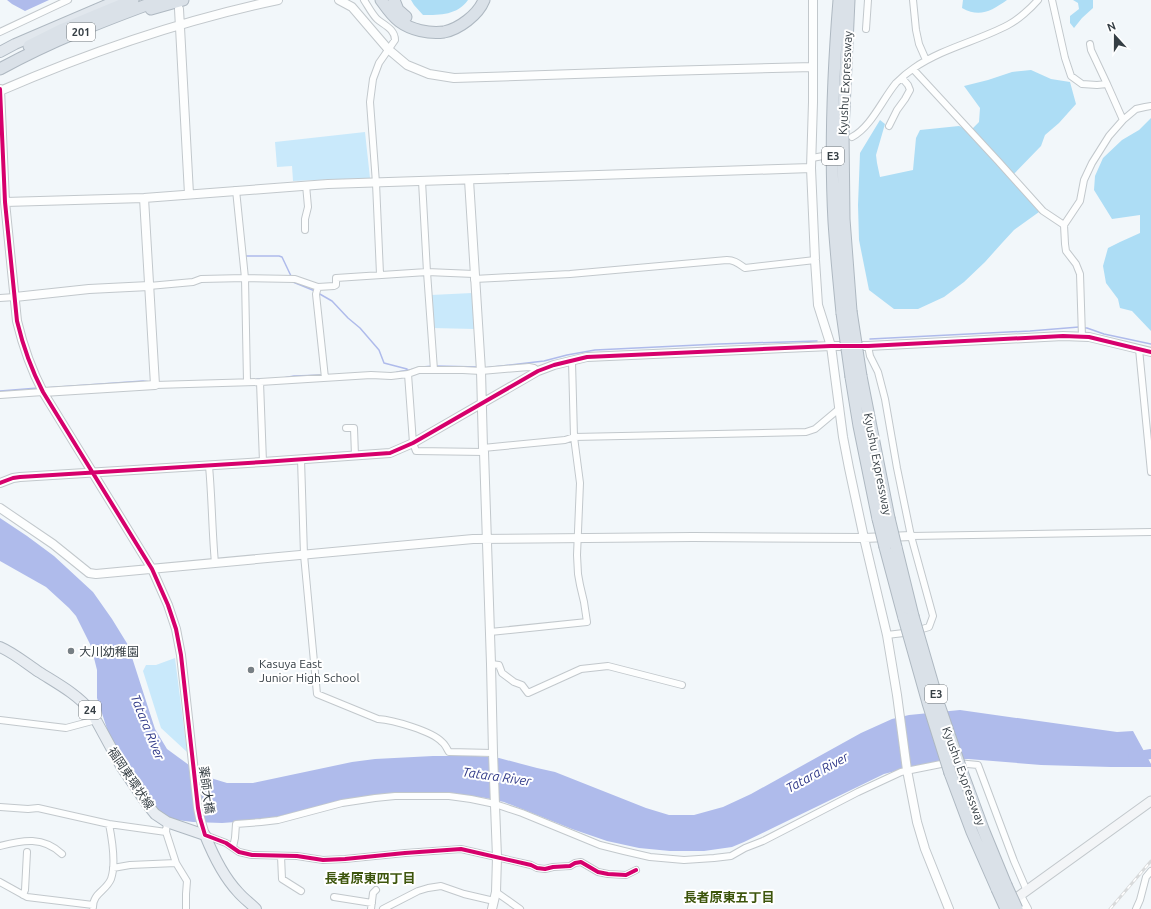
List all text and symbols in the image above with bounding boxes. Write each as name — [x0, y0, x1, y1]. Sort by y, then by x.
north arrow — [1095, 16, 1135, 56]
text: N — [1105, 20, 1117, 34]
road number: 201 — [67, 23, 95, 41]
street label: Kyushu Expressway — [836, 30, 854, 135]
road number: E3 — [822, 147, 844, 165]
street label: Kyushu Expressway — [862, 412, 894, 517]
place label: 大川幼稚園 — [79, 645, 139, 658]
marker: 大川幼稚園 — [66, 646, 76, 656]
place label: Kasuya East Junior High School — [259, 657, 360, 684]
marker: Kasuya East Junior High School — [246, 665, 256, 675]
road number: E3 — [925, 685, 947, 703]
water label: Tatara River — [129, 692, 168, 763]
road number: 24 — [79, 701, 101, 719]
street label: Kyushu Expressway — [940, 725, 988, 827]
street label: 福岡東環状線 — [105, 745, 157, 811]
water label: Tatara River — [783, 749, 852, 795]
water label: Tatara River — [462, 764, 533, 788]
street label: 薬師大橋 — [197, 765, 217, 815]
district label: 長者原東四丁目 — [324, 871, 416, 885]
district label: 長者原東五丁目 — [683, 890, 775, 904]

